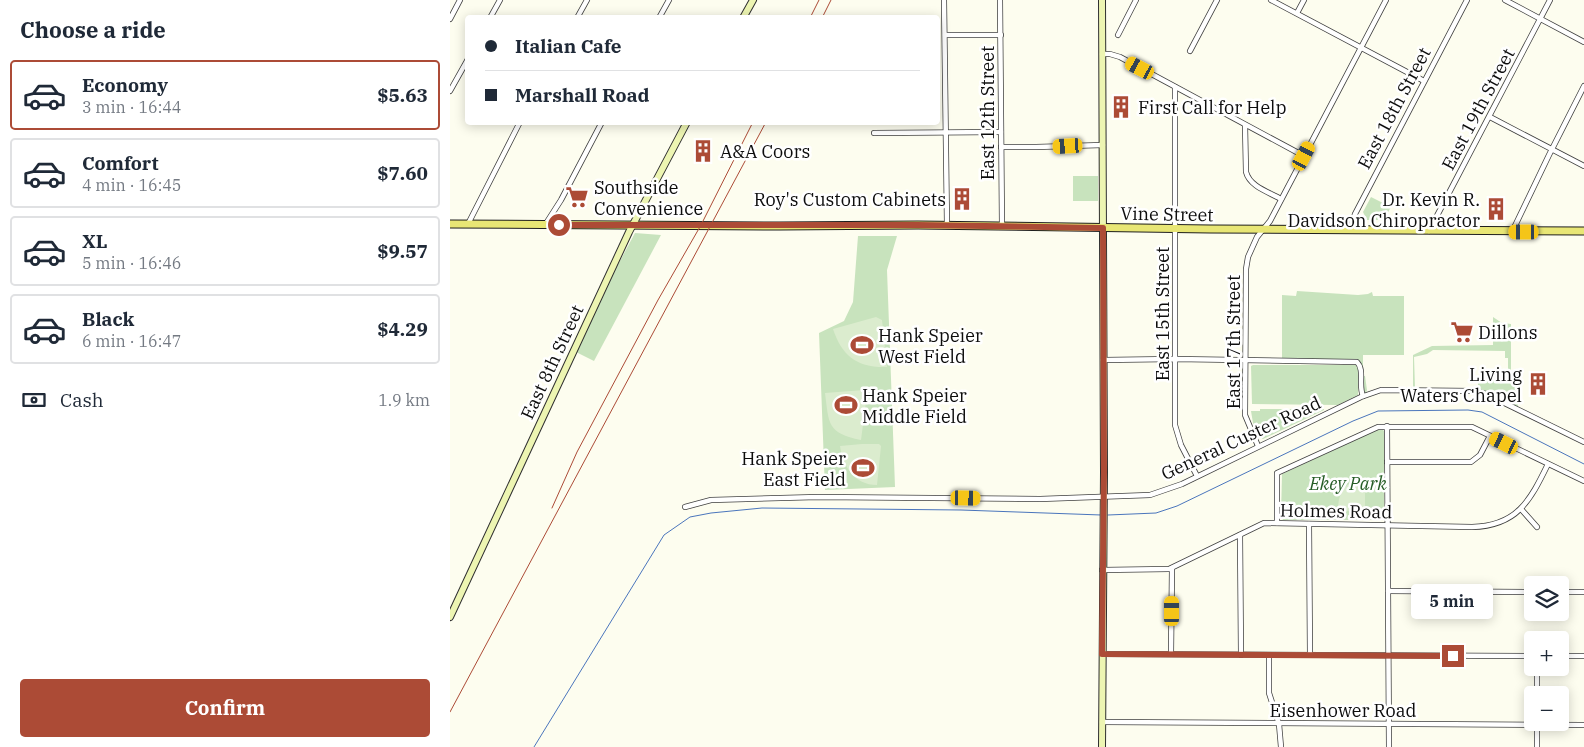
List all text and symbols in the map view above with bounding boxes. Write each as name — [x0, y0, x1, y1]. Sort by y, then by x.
text: Choose a ride — [20, 15, 166, 44]
text: Italian Cafe — [515, 34, 621, 58]
street label: East 18th Street — [1352, 43, 1436, 173]
street label: East 19th Street — [1436, 44, 1520, 174]
street label: East 12th Street — [976, 46, 999, 180]
car — [1123, 54, 1156, 82]
icon: car — [22, 73, 67, 118]
text: Economy — [82, 73, 168, 97]
text: $5.63 — [377, 83, 428, 107]
text: Marshall Road — [515, 83, 650, 107]
building icon: First Call for Help — [1108, 94, 1134, 120]
place label: First Call for Help — [1138, 96, 1287, 119]
text: 3 min · 16:44 — [82, 97, 181, 117]
building icon: A&A Coors — [690, 138, 716, 164]
car — [1052, 138, 1083, 154]
car — [1290, 139, 1317, 173]
place label: A&A Coors — [720, 140, 810, 163]
icon: car — [22, 151, 67, 196]
text: Comfort — [82, 151, 159, 175]
text: $7.60 — [377, 161, 428, 185]
text: 4 min · 16:45 — [82, 175, 181, 195]
place label: Southside Convenience — [594, 176, 703, 220]
supermarket icon: Southside Convenience — [564, 184, 590, 210]
building icon: Roy's Custom Cabinets — [949, 186, 975, 212]
place label: Roy's Custom Cabinets — [754, 188, 946, 211]
place label: Dr. Kevin R. Davidson Chiropractor — [1288, 188, 1480, 232]
building icon: Dr. Kevin R. Davidson Chiropractor — [1483, 196, 1509, 222]
street label: Vine Street — [1120, 202, 1214, 226]
route start — [548, 214, 570, 236]
car — [1509, 225, 1539, 240]
icon: car — [22, 229, 67, 274]
text: XL — [82, 229, 108, 253]
text: $9.57 — [377, 239, 428, 263]
street label: East 15th Street — [1151, 247, 1174, 381]
text: 5 min · 16:46 — [82, 253, 181, 273]
street label: East 17th Street — [1222, 275, 1245, 409]
street label: East 8th Street — [515, 301, 589, 423]
icon: car — [22, 307, 67, 352]
text: Black — [82, 307, 134, 331]
text: $4.29 — [377, 317, 428, 341]
supermarket icon: Dillons — [1449, 319, 1475, 345]
place label: Dillons — [1478, 321, 1538, 344]
place label: Hank Speier West Field — [878, 324, 983, 368]
text: 6 min · 16:47 — [82, 331, 181, 351]
sports icon: Hank Speier West Field — [849, 332, 875, 358]
place label: Living Waters Chapel — [1400, 363, 1522, 407]
building icon: Living Waters Chapel — [1525, 371, 1551, 397]
place label: Hank Speier Middle Field — [862, 384, 967, 428]
icon: cash — [20, 386, 48, 414]
text: Cash — [60, 388, 104, 412]
text: 1.9 km — [378, 390, 430, 410]
street label: General Custer Road — [1157, 391, 1325, 485]
sports icon: Hank Speier Middle Field — [833, 392, 859, 418]
car — [1487, 430, 1520, 456]
place label: Hank Speier East Field — [741, 447, 846, 491]
sports icon: Hank Speier East Field — [850, 455, 876, 481]
park label: Ekey Park — [1308, 472, 1387, 495]
car — [950, 490, 981, 506]
street label: Holmes Road — [1280, 499, 1392, 523]
map controls — [1524, 576, 1569, 731]
button: layers — [1524, 576, 1569, 621]
callout: 5 min — [1412, 584, 1494, 618]
text: 5 min — [1430, 591, 1474, 611]
car — [1164, 596, 1179, 626]
button: + — [1524, 631, 1569, 676]
route end — [1442, 645, 1464, 667]
button: Confirm — [20, 679, 430, 737]
button: − — [1524, 686, 1569, 731]
street label: Eisenhower Road — [1270, 699, 1417, 722]

